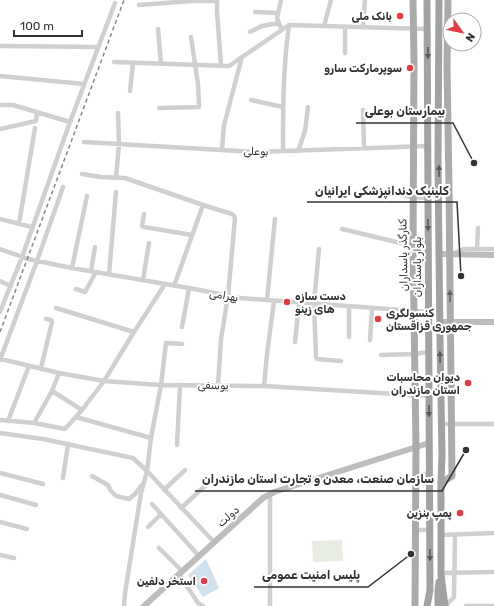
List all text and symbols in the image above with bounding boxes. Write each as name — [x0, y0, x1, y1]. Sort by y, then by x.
place label: بانک ملی — [351, 10, 392, 23]
marker: بانک ملی — [395, 11, 405, 21]
scale bar — [14, 12, 82, 38]
north arrow — [442, 12, 482, 52]
text: 100 m — [20, 19, 54, 33]
text: N — [462, 30, 478, 44]
one-way arrow — [424, 47, 431, 59]
place label: سوپرمارکت سارو — [324, 62, 402, 76]
marker: سوپرمارکت سارو — [405, 63, 415, 73]
callout: بیمارستان بوعلی — [356, 99, 453, 123]
text: بیمارستان بوعلی — [365, 104, 445, 118]
street label: بوعلی — [243, 145, 269, 159]
one-way arrow — [435, 165, 442, 177]
callout: کلینیک دندانپزشکی ایرانیان — [307, 178, 457, 202]
text: کلینیک دندانپزشکی ایرانیان — [315, 184, 449, 200]
street label: کنارگذر پاسداران — [396, 219, 412, 291]
one-way arrow — [425, 219, 431, 232]
street label: بلوار پاسداران — [411, 237, 425, 297]
street label: بهرامی — [208, 287, 240, 304]
place label: دست سازه های زینو — [295, 290, 346, 316]
one-way arrow — [447, 290, 454, 302]
marker: دست سازه های زینو — [282, 297, 292, 307]
place label: کنسولگری جمهوری قزاقستان — [386, 307, 472, 333]
marker: کنسولگری جمهوری قزاقستان — [373, 314, 383, 324]
one-way arrow — [437, 350, 443, 363]
place label: دیوان محاسبات استان مازندران — [386, 371, 460, 397]
marker: دیوان محاسبات استان مازندران — [463, 378, 473, 388]
street label: یوسفی — [197, 379, 229, 393]
one-way arrow — [426, 405, 432, 418]
callout: سازمان صنعت، معدن و تجارت استان مازندران — [195, 467, 442, 491]
text: سازمان صنعت، معدن و تجارت استان مازندران — [202, 472, 434, 486]
street label: دولت — [215, 503, 243, 530]
place label: پمپ بنزین — [407, 507, 452, 521]
marker: پمپ بنزین — [455, 508, 465, 518]
one-way arrow — [426, 549, 433, 561]
callout: پلیس امنیت عمومی — [254, 563, 368, 587]
text: پلیس امنیت عمومی — [262, 568, 360, 584]
place label: استخر دلفین — [137, 575, 196, 588]
marker: استخر دلفین — [199, 576, 209, 586]

